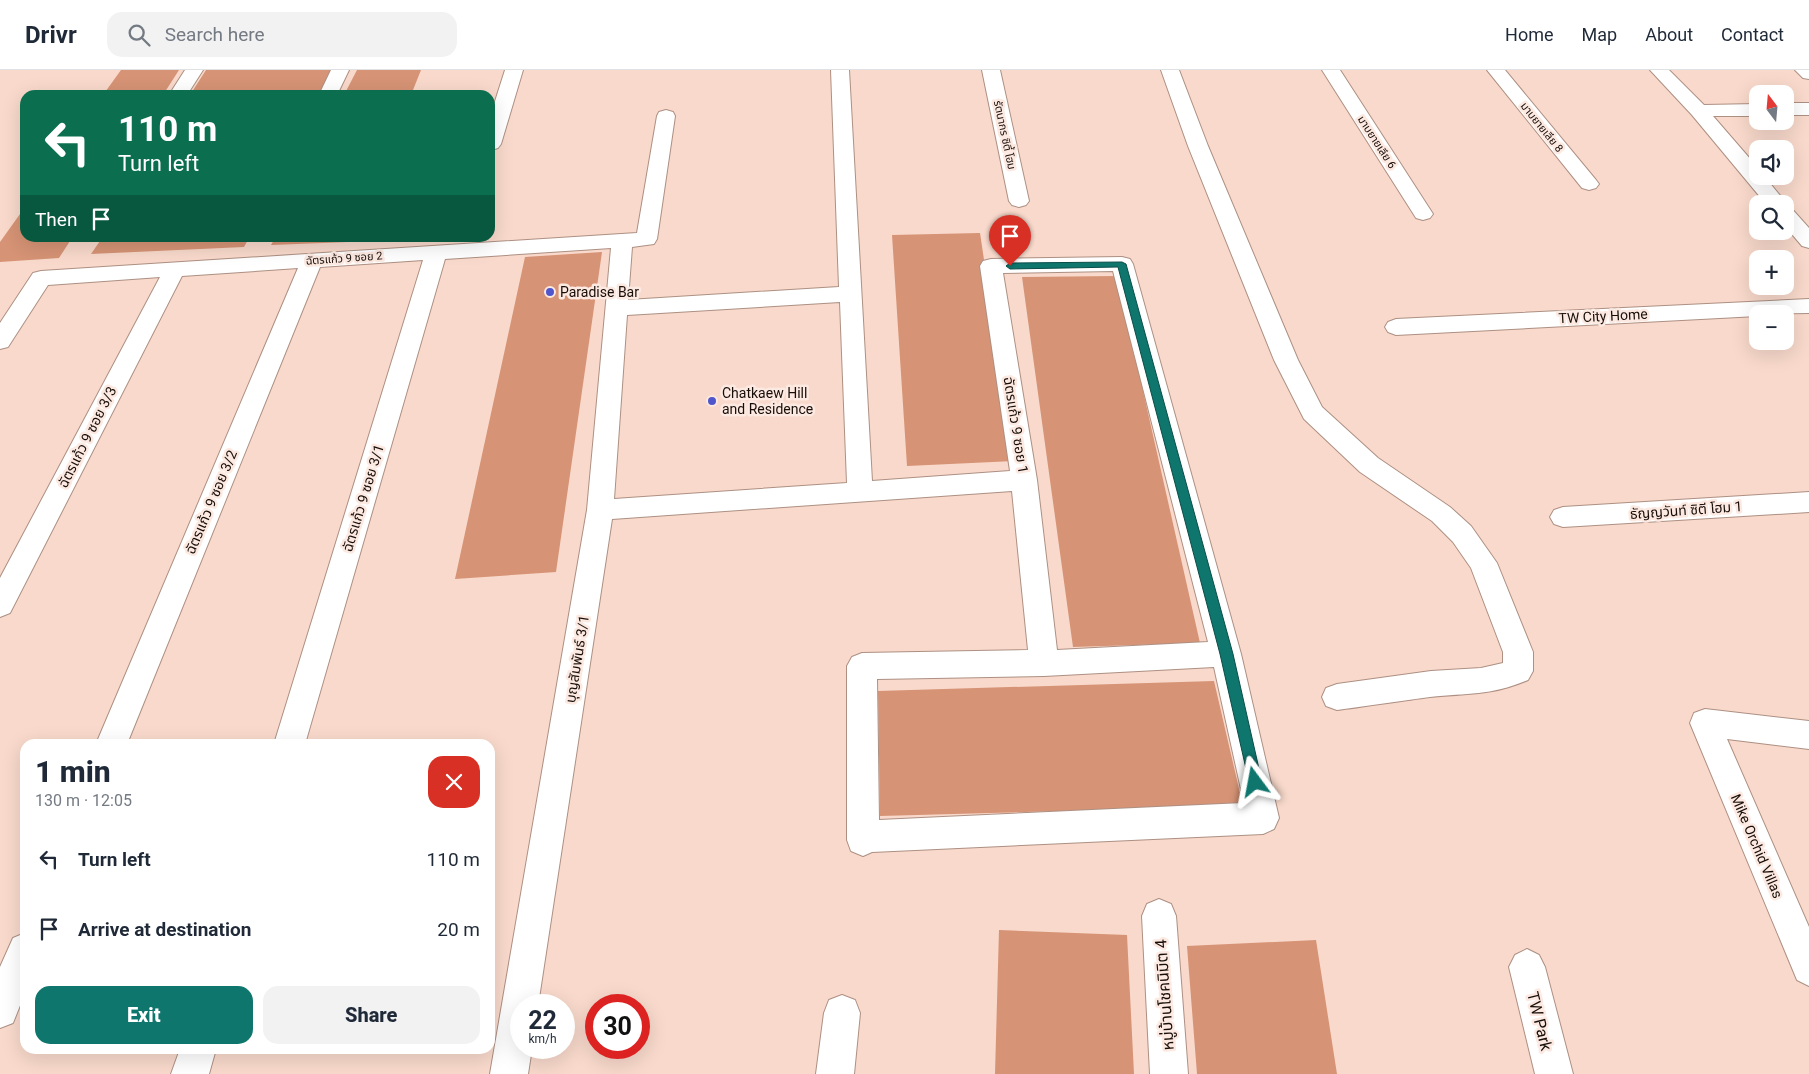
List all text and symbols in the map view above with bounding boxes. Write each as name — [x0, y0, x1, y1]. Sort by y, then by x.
search box — [107, 12, 457, 57]
text: Drivr — [25, 21, 77, 49]
icon: search — [125, 21, 153, 49]
text: Search here — [165, 23, 265, 46]
text: Home — [1505, 24, 1554, 45]
text: Map — [1582, 24, 1617, 45]
text: About — [1645, 24, 1693, 45]
text: Contact — [1721, 24, 1784, 45]
north arrow — [1749, 85, 1794, 130]
map controls — [1749, 85, 1794, 350]
street label: รัตนากร ซิตี้ โฮม — [991, 99, 1020, 171]
street label: มาบยายเลีย 8 — [1518, 100, 1566, 155]
text: 110 m — [118, 109, 217, 150]
icon: left — [35, 110, 100, 175]
street label: มาบยายเลีย 6 — [1355, 113, 1398, 171]
button: sound — [1749, 140, 1794, 185]
text: Turn left — [118, 151, 199, 176]
button: search — [1749, 195, 1794, 240]
icon: arrive — [87, 205, 115, 233]
text: Then — [35, 208, 77, 231]
pin — [989, 215, 1031, 266]
icon: arrive — [996, 222, 1024, 250]
street label: ฉัตรแก้ว 9 ซอย 2 — [305, 249, 383, 268]
button: + — [1749, 250, 1794, 295]
place label: Paradise Bar — [560, 284, 639, 300]
marker: Paradise Bar — [544, 286, 556, 298]
button: − — [1749, 305, 1794, 350]
street label: TW City Home — [1558, 306, 1648, 326]
street label: ฉัตรแก้ว 9 ซอย 1 — [1000, 375, 1032, 475]
street label: ฉัตรแก้ว 9 ซอย 3/3 — [55, 384, 119, 490]
place label: Chatkaew Hill and Residence — [722, 385, 813, 417]
marker: Chatkaew Hill and Residence — [706, 395, 718, 407]
street label: ฉัตรแก้ว 9 ซอย 3/1 — [339, 442, 387, 554]
street label: ฉัตรแก้ว 9 ซอย 3/2 — [182, 447, 240, 556]
street label: ธัญญวันท์ ซิตี โฮม 1 — [1629, 498, 1743, 522]
street label: บุญสัมพันธ์ 3/1 — [562, 614, 593, 704]
text: 1 min — [35, 754, 111, 789]
position arrow — [1228, 755, 1280, 807]
button: close — [428, 756, 480, 808]
text: 130 m · 12:05 — [35, 791, 132, 810]
street label: Mike Orchid Villas — [1728, 792, 1786, 900]
icon: left — [35, 845, 63, 873]
text: Turn left — [78, 848, 151, 871]
text: 110 m — [427, 848, 480, 871]
icon: arrive — [35, 915, 63, 943]
text: Arrive at destination — [78, 918, 251, 941]
text: 20 m — [437, 918, 480, 941]
street label: หมู่บ้านโชคนิมิต 4 — [1151, 939, 1178, 1051]
button: Exit — [35, 986, 253, 1044]
button: Share — [263, 986, 480, 1044]
street label: TW Park — [1523, 990, 1556, 1053]
speed limit sign: 30 — [585, 994, 650, 1059]
text: 22 — [528, 1006, 557, 1035]
text: km/h — [528, 1032, 557, 1046]

